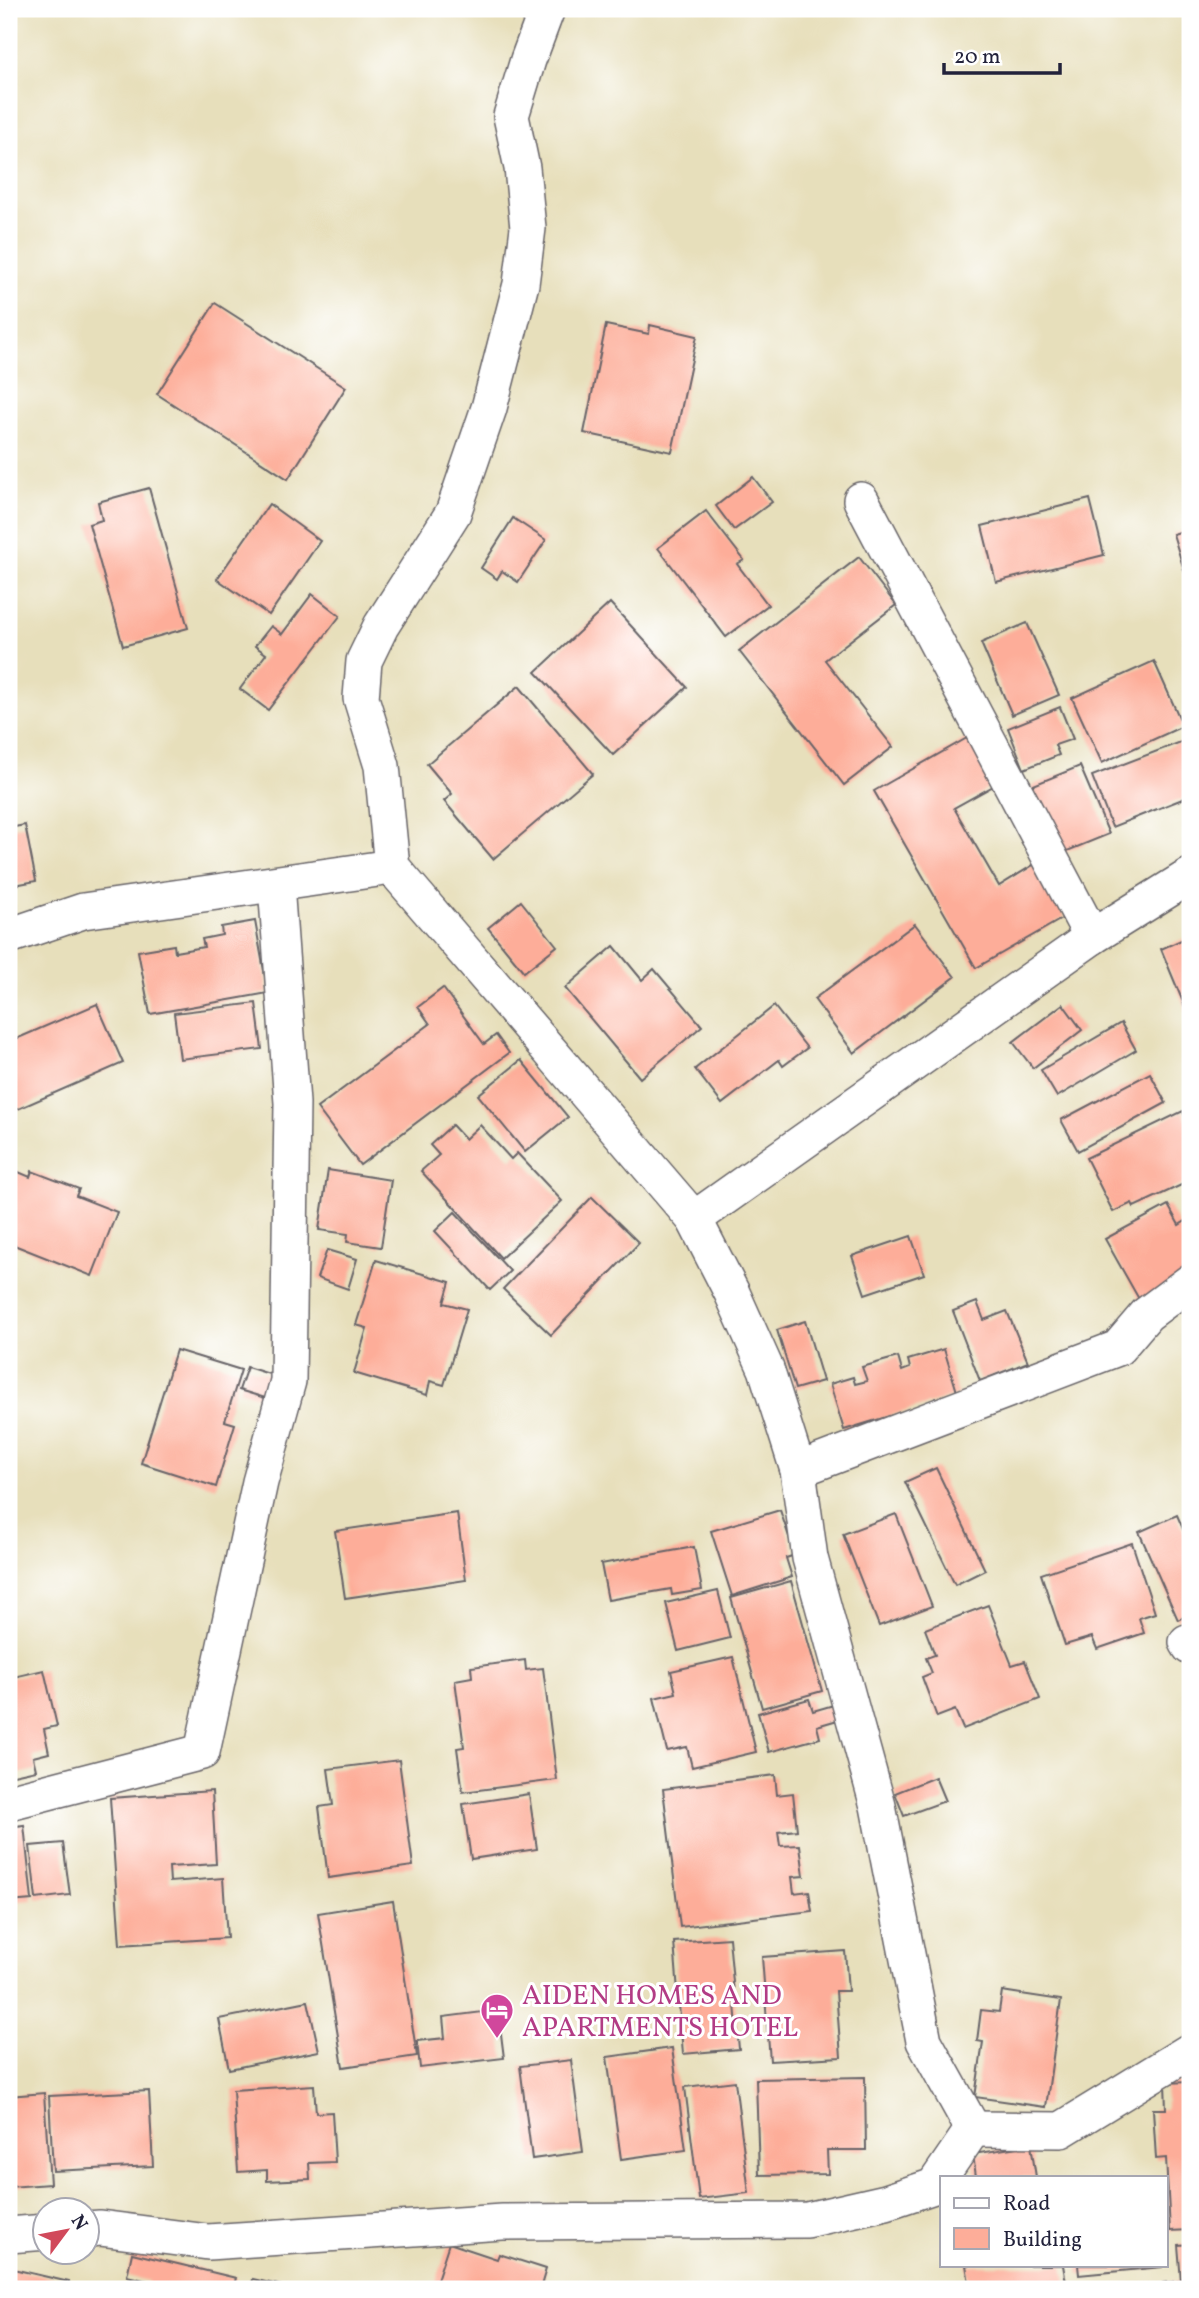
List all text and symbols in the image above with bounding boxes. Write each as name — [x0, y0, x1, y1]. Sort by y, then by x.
scale bar — [944, 32, 1059, 76]
text: 20 m — [954, 43, 1000, 72]
place label: AIDEN HOMES AND APARTMENTS HOTEL — [522, 1977, 799, 2048]
hotel icon: AIDEN HOMES AND APARTMENTS HOTEL — [478, 1991, 516, 2040]
legend — [940, 2176, 1168, 2266]
text: Road — [1003, 2190, 1050, 2219]
north arrow — [32, 2196, 102, 2266]
text: N — [64, 2210, 94, 2236]
text: Building — [1003, 2226, 1082, 2255]

